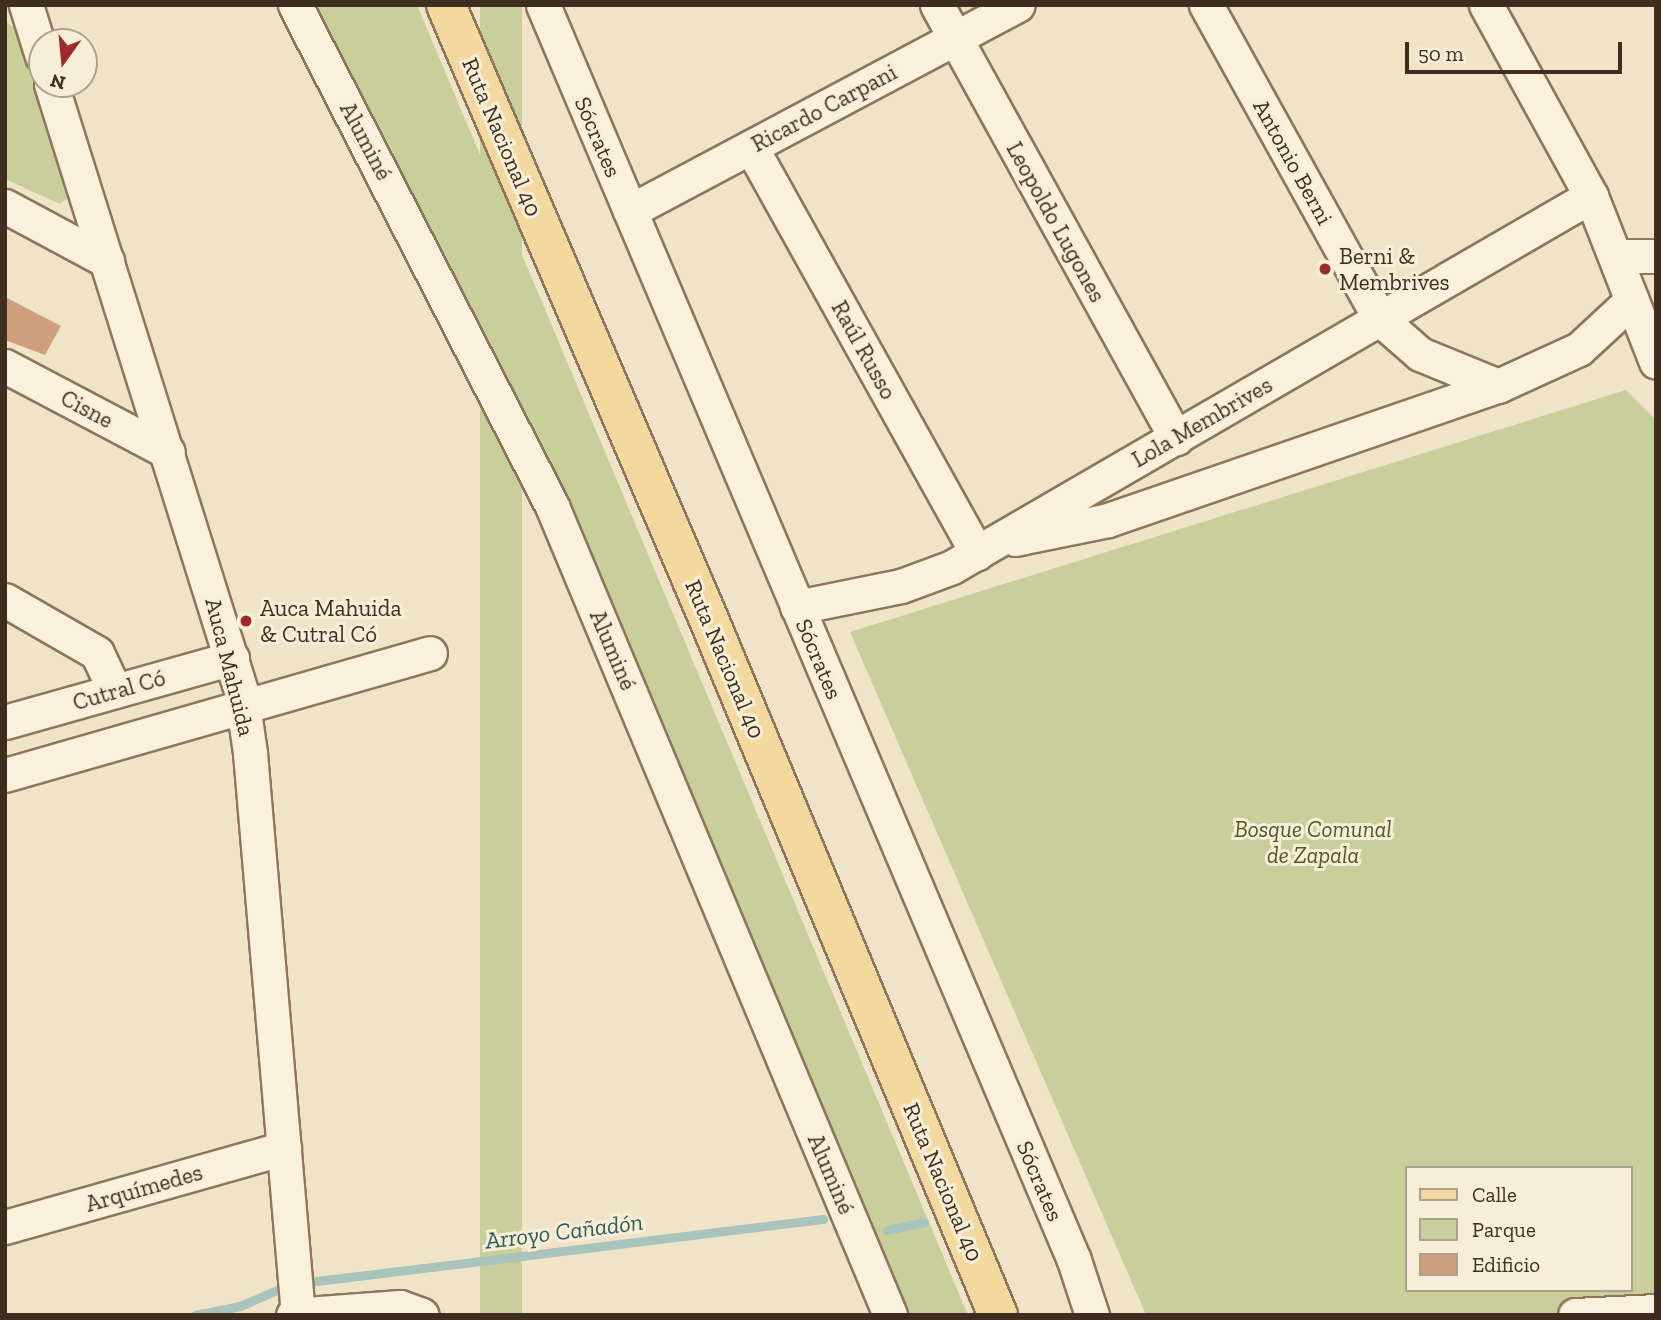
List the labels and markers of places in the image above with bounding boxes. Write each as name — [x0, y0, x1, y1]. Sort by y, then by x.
place label: Berni & Membrives — [1339, 242, 1450, 296]
marker: Berni & Membrives — [1317, 261, 1333, 277]
place label: Auca Mahuida & Cutral Có — [260, 594, 401, 648]
marker: Auca Mahuida & Cutral Có — [238, 613, 254, 629]

